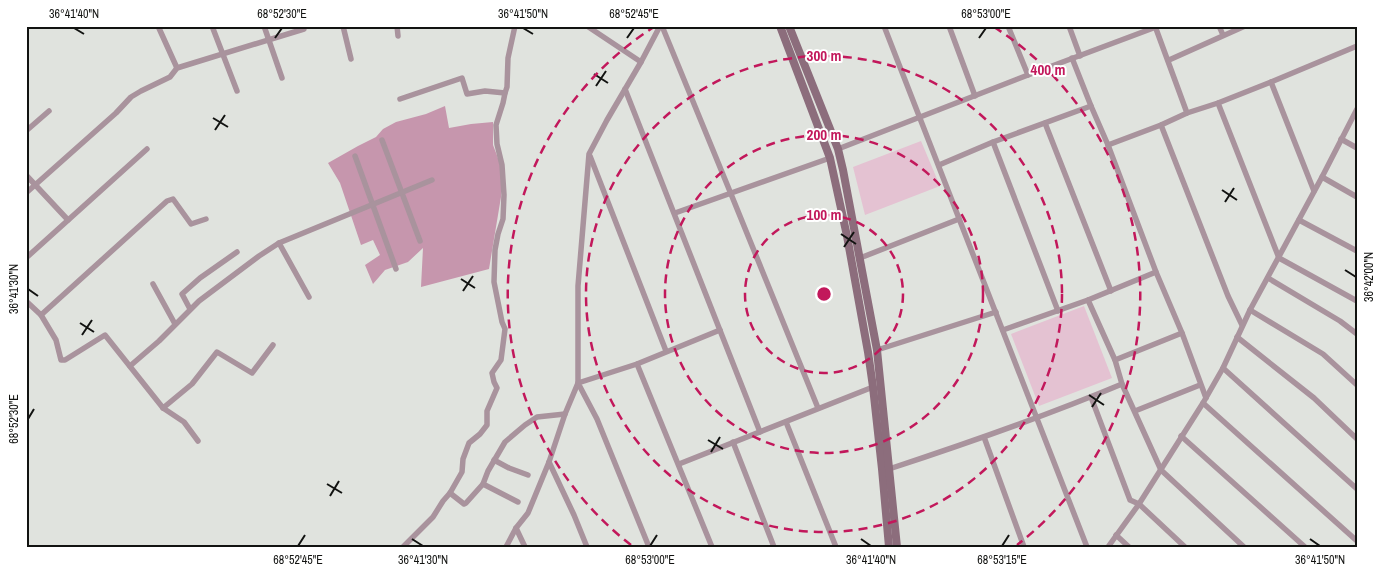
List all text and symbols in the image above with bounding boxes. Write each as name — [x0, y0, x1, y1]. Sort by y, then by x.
text: 36°41'40"N — [49, 6, 99, 22]
text: 68°52'30"E — [257, 6, 307, 22]
text: 36°41'50"N — [498, 6, 548, 22]
text: 68°52'45"E — [609, 6, 659, 22]
text: 68°53'00"E — [961, 6, 1011, 22]
text: 300 m — [807, 45, 841, 66]
text: 400 m — [1031, 59, 1065, 80]
text: 200 m — [807, 124, 841, 145]
text: 100 m — [807, 204, 841, 225]
text: 36°42'00"N — [1361, 252, 1377, 302]
text: 36°41'30"N — [6, 264, 22, 314]
centre of rings — [815, 285, 833, 303]
text: 68°52'30"E — [6, 394, 22, 444]
text: 68°52'45"E — [273, 552, 323, 568]
text: 36°41'30"N — [398, 552, 448, 568]
text: 68°53'00"E — [625, 552, 675, 568]
text: 36°41'40"N — [846, 552, 896, 568]
text: 68°53'15"E — [977, 552, 1027, 568]
text: 36°41'50"N — [1295, 552, 1345, 568]

